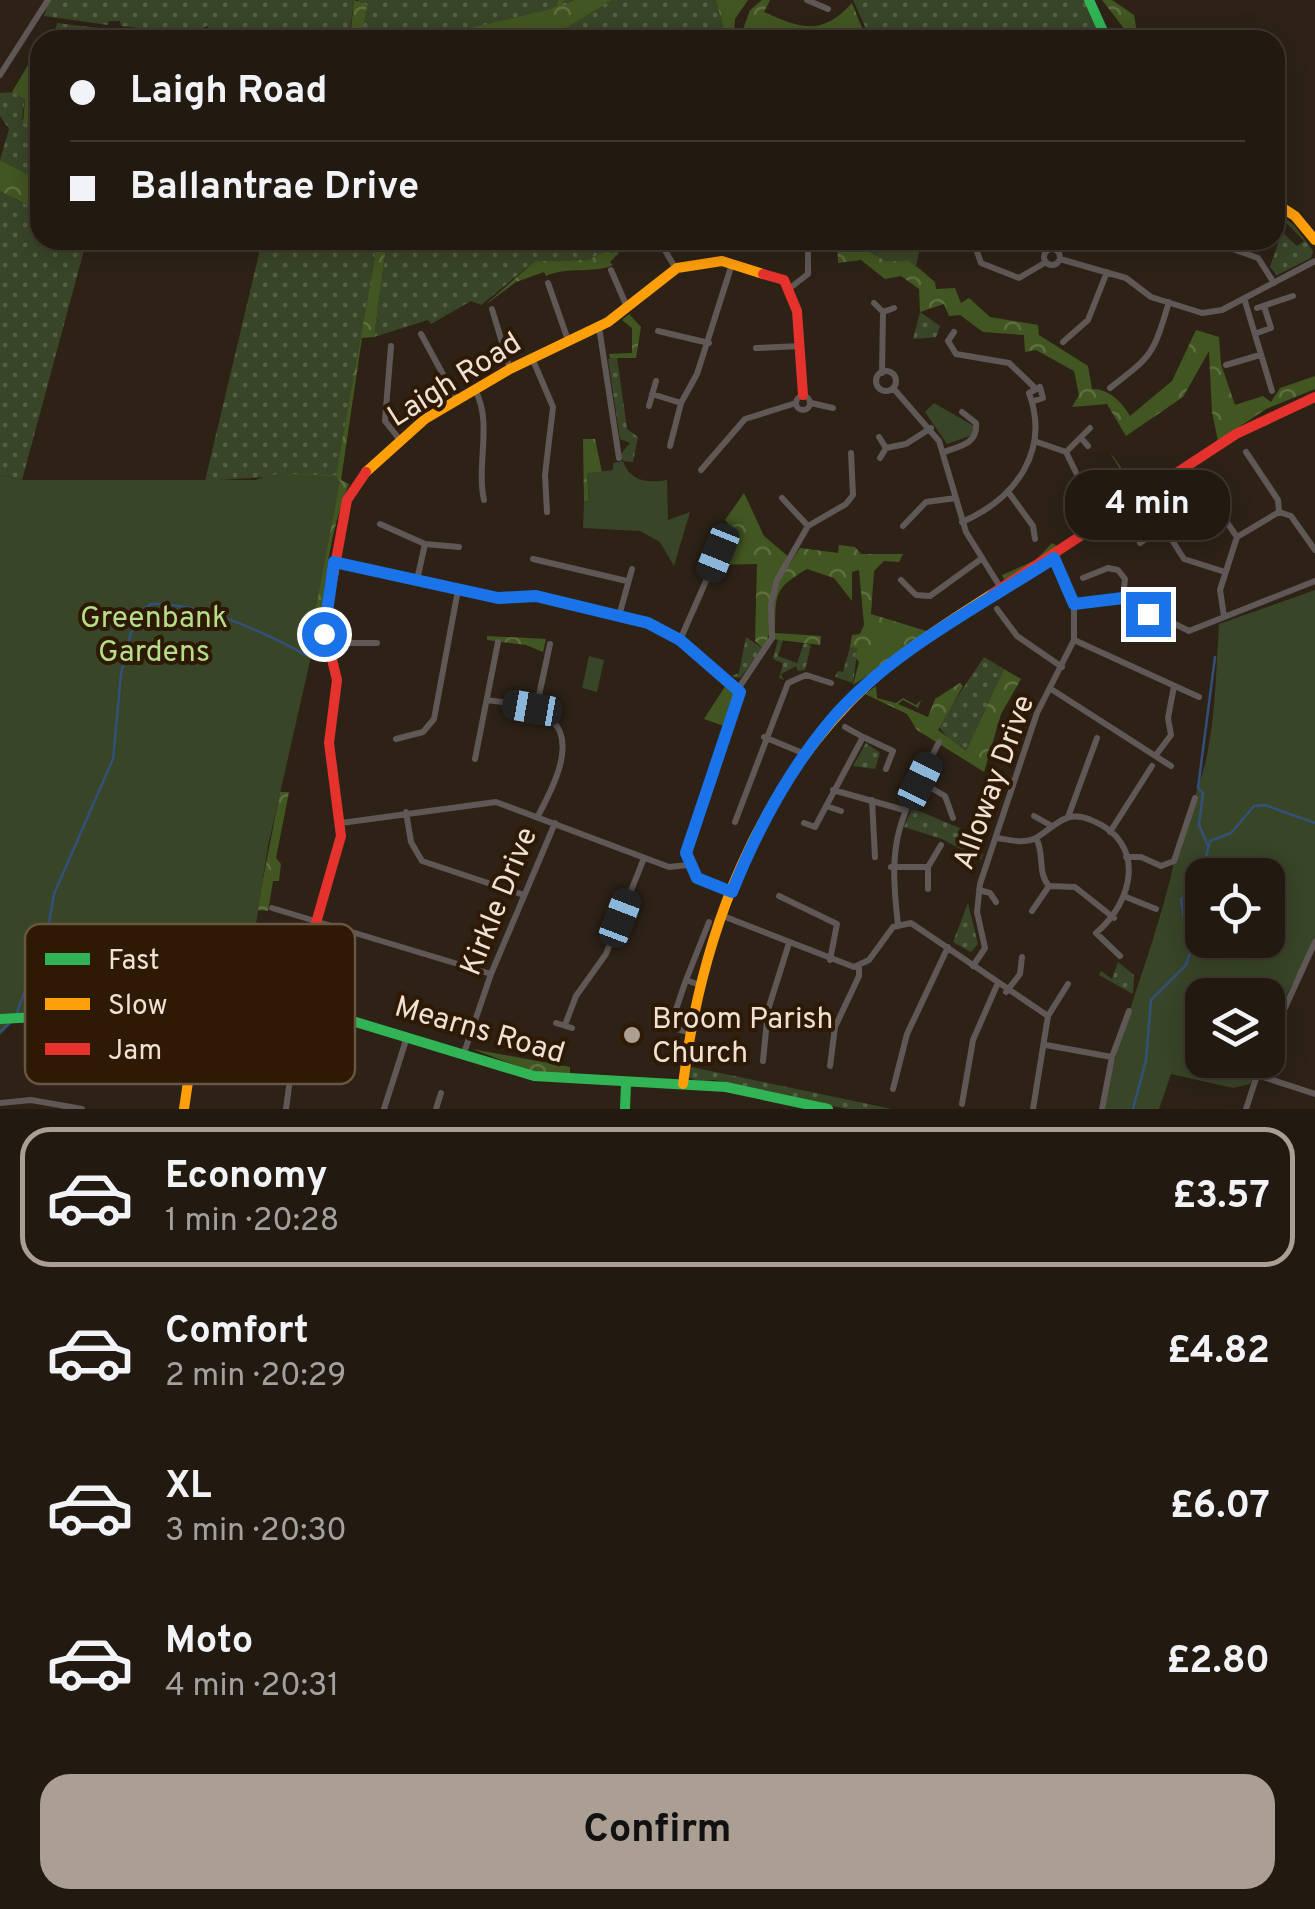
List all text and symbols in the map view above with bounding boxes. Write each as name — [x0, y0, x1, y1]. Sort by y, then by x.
text: Laigh Road — [130, 68, 327, 117]
text: Ballantrae Drive — [130, 164, 419, 213]
street label: Laigh Road — [382, 326, 529, 437]
callout: 4 min — [1066, 469, 1230, 539]
text: 4 min — [1105, 485, 1190, 525]
car — [693, 520, 743, 586]
route end — [1126, 592, 1171, 637]
park label: Greenbank Gardens — [80, 601, 228, 672]
route start — [302, 612, 347, 657]
car — [500, 688, 564, 728]
street label: Alloway Drive — [947, 690, 1044, 875]
car — [893, 747, 947, 815]
street label: Kirkle Drive — [454, 822, 547, 982]
map controls — [1185, 858, 1285, 1078]
button: locate — [1185, 858, 1285, 958]
car — [595, 885, 645, 951]
legend — [25, 924, 355, 1084]
text: Fast — [108, 944, 160, 980]
button: layers — [1185, 978, 1285, 1078]
text: Slow — [108, 989, 167, 1025]
street label: Mearns Road — [390, 989, 569, 1073]
place label: Broom Parish Church — [652, 1002, 833, 1073]
marker: Broom Parish Church — [621, 1024, 643, 1046]
text: Jam — [108, 1034, 162, 1070]
icon: car — [45, 1152, 135, 1242]
text: Economy — [165, 1153, 327, 1202]
text: £3.57 — [1172, 1173, 1270, 1222]
text: 1 min · 20:28 — [165, 1202, 339, 1242]
icon: car — [45, 1307, 135, 1397]
text: Comfort — [165, 1308, 309, 1357]
text: £4.82 — [1167, 1328, 1270, 1377]
text: 2 min · 20:29 — [165, 1357, 346, 1397]
icon: car — [45, 1462, 135, 1552]
text: XL — [165, 1463, 212, 1512]
text: £6.07 — [1170, 1483, 1270, 1532]
text: 3 min · 20:30 — [165, 1512, 347, 1552]
icon: car — [45, 1617, 135, 1707]
text: Moto — [165, 1618, 253, 1667]
text: £2.80 — [1166, 1638, 1270, 1687]
text: 4 min · 20:31 — [165, 1667, 339, 1707]
button: Confirm — [40, 1774, 1275, 1889]

